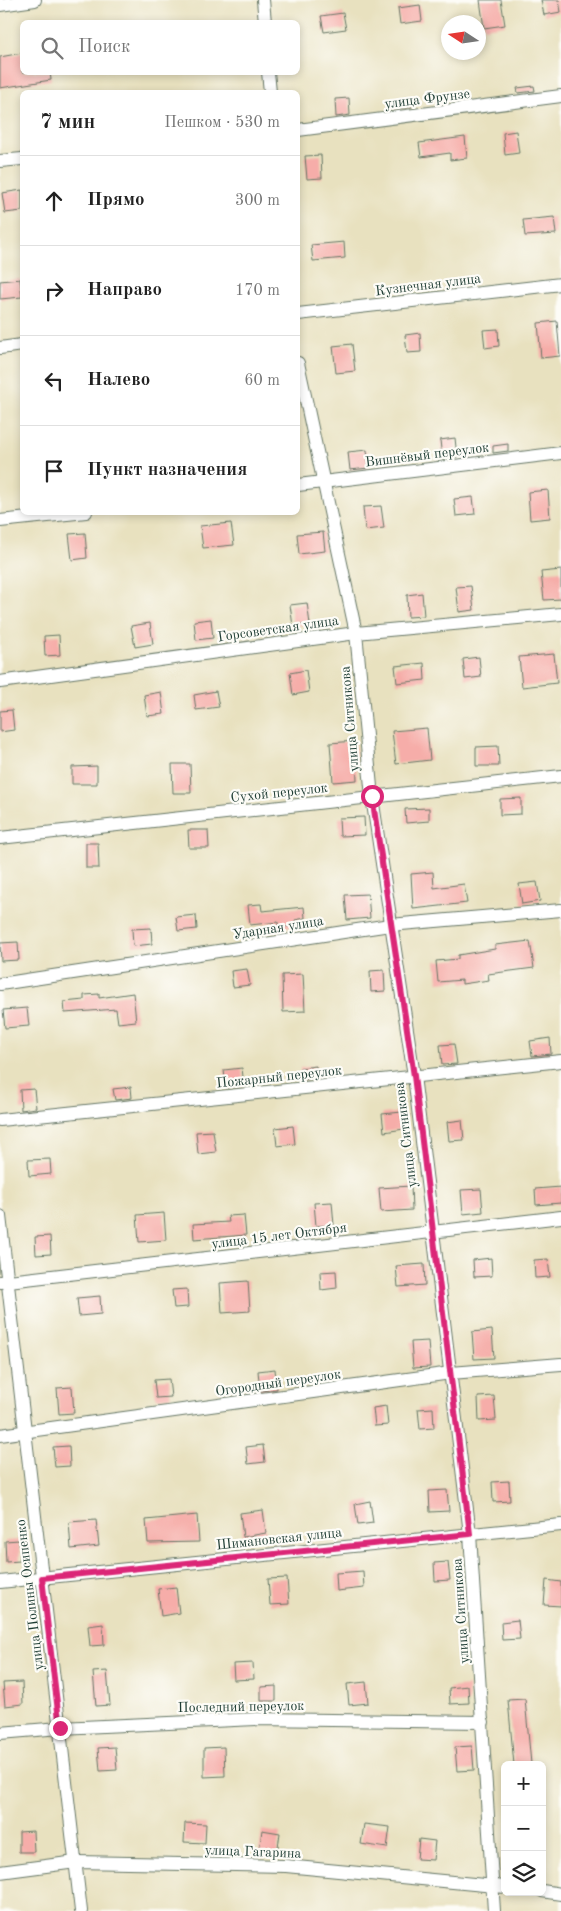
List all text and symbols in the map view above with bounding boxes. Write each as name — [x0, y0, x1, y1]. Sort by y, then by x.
north arrow — [441, 15, 486, 60]
search box — [20, 20, 300, 75]
icon: search — [38, 34, 66, 62]
text: Поиск — [78, 38, 130, 57]
street label: улица Фрунзе — [384, 87, 471, 111]
text: 7 мин — [40, 112, 95, 133]
text: Пешком · 530 m — [164, 115, 280, 131]
icon: ahead — [40, 187, 68, 215]
text: Прямо — [87, 191, 145, 210]
text: 300 m — [235, 193, 280, 209]
street label: Кузнечная улица — [374, 272, 482, 298]
icon: right — [40, 277, 68, 305]
text: Направо — [87, 281, 162, 300]
text: 170 m — [235, 283, 280, 299]
icon: left — [40, 367, 68, 395]
text: Налево — [87, 371, 150, 390]
text: 60 m — [244, 373, 280, 389]
street label: Вишнёвый переулок — [364, 440, 490, 470]
icon: arrive — [40, 457, 68, 485]
text: Пункт назначения — [87, 461, 247, 480]
street label: Горсоветская улица — [217, 614, 340, 644]
street label: улица Ситникова — [338, 665, 362, 772]
street label: Сухой переулок — [230, 781, 328, 805]
route start — [361, 785, 384, 808]
street label: Ударная улица — [232, 914, 325, 942]
street label: Пожарный переулок — [216, 1063, 343, 1091]
street label: улица Ситникова — [393, 1081, 419, 1188]
street label: улица 15 лет Октября — [211, 1221, 348, 1251]
street label: Огородный переулок — [214, 1367, 342, 1399]
street label: улица Полины Осипенко — [14, 1518, 46, 1671]
street label: Шимановская улица — [216, 1525, 343, 1553]
street label: улица Ситникова — [450, 1557, 472, 1664]
street label: Последний переулок — [178, 1699, 304, 1715]
route end — [49, 1717, 72, 1740]
map controls — [501, 1761, 546, 1896]
button: + — [501, 1761, 546, 1806]
button: − — [501, 1806, 546, 1851]
street label: улица Гагарина — [204, 1843, 302, 1861]
button: layers — [501, 1851, 546, 1896]

